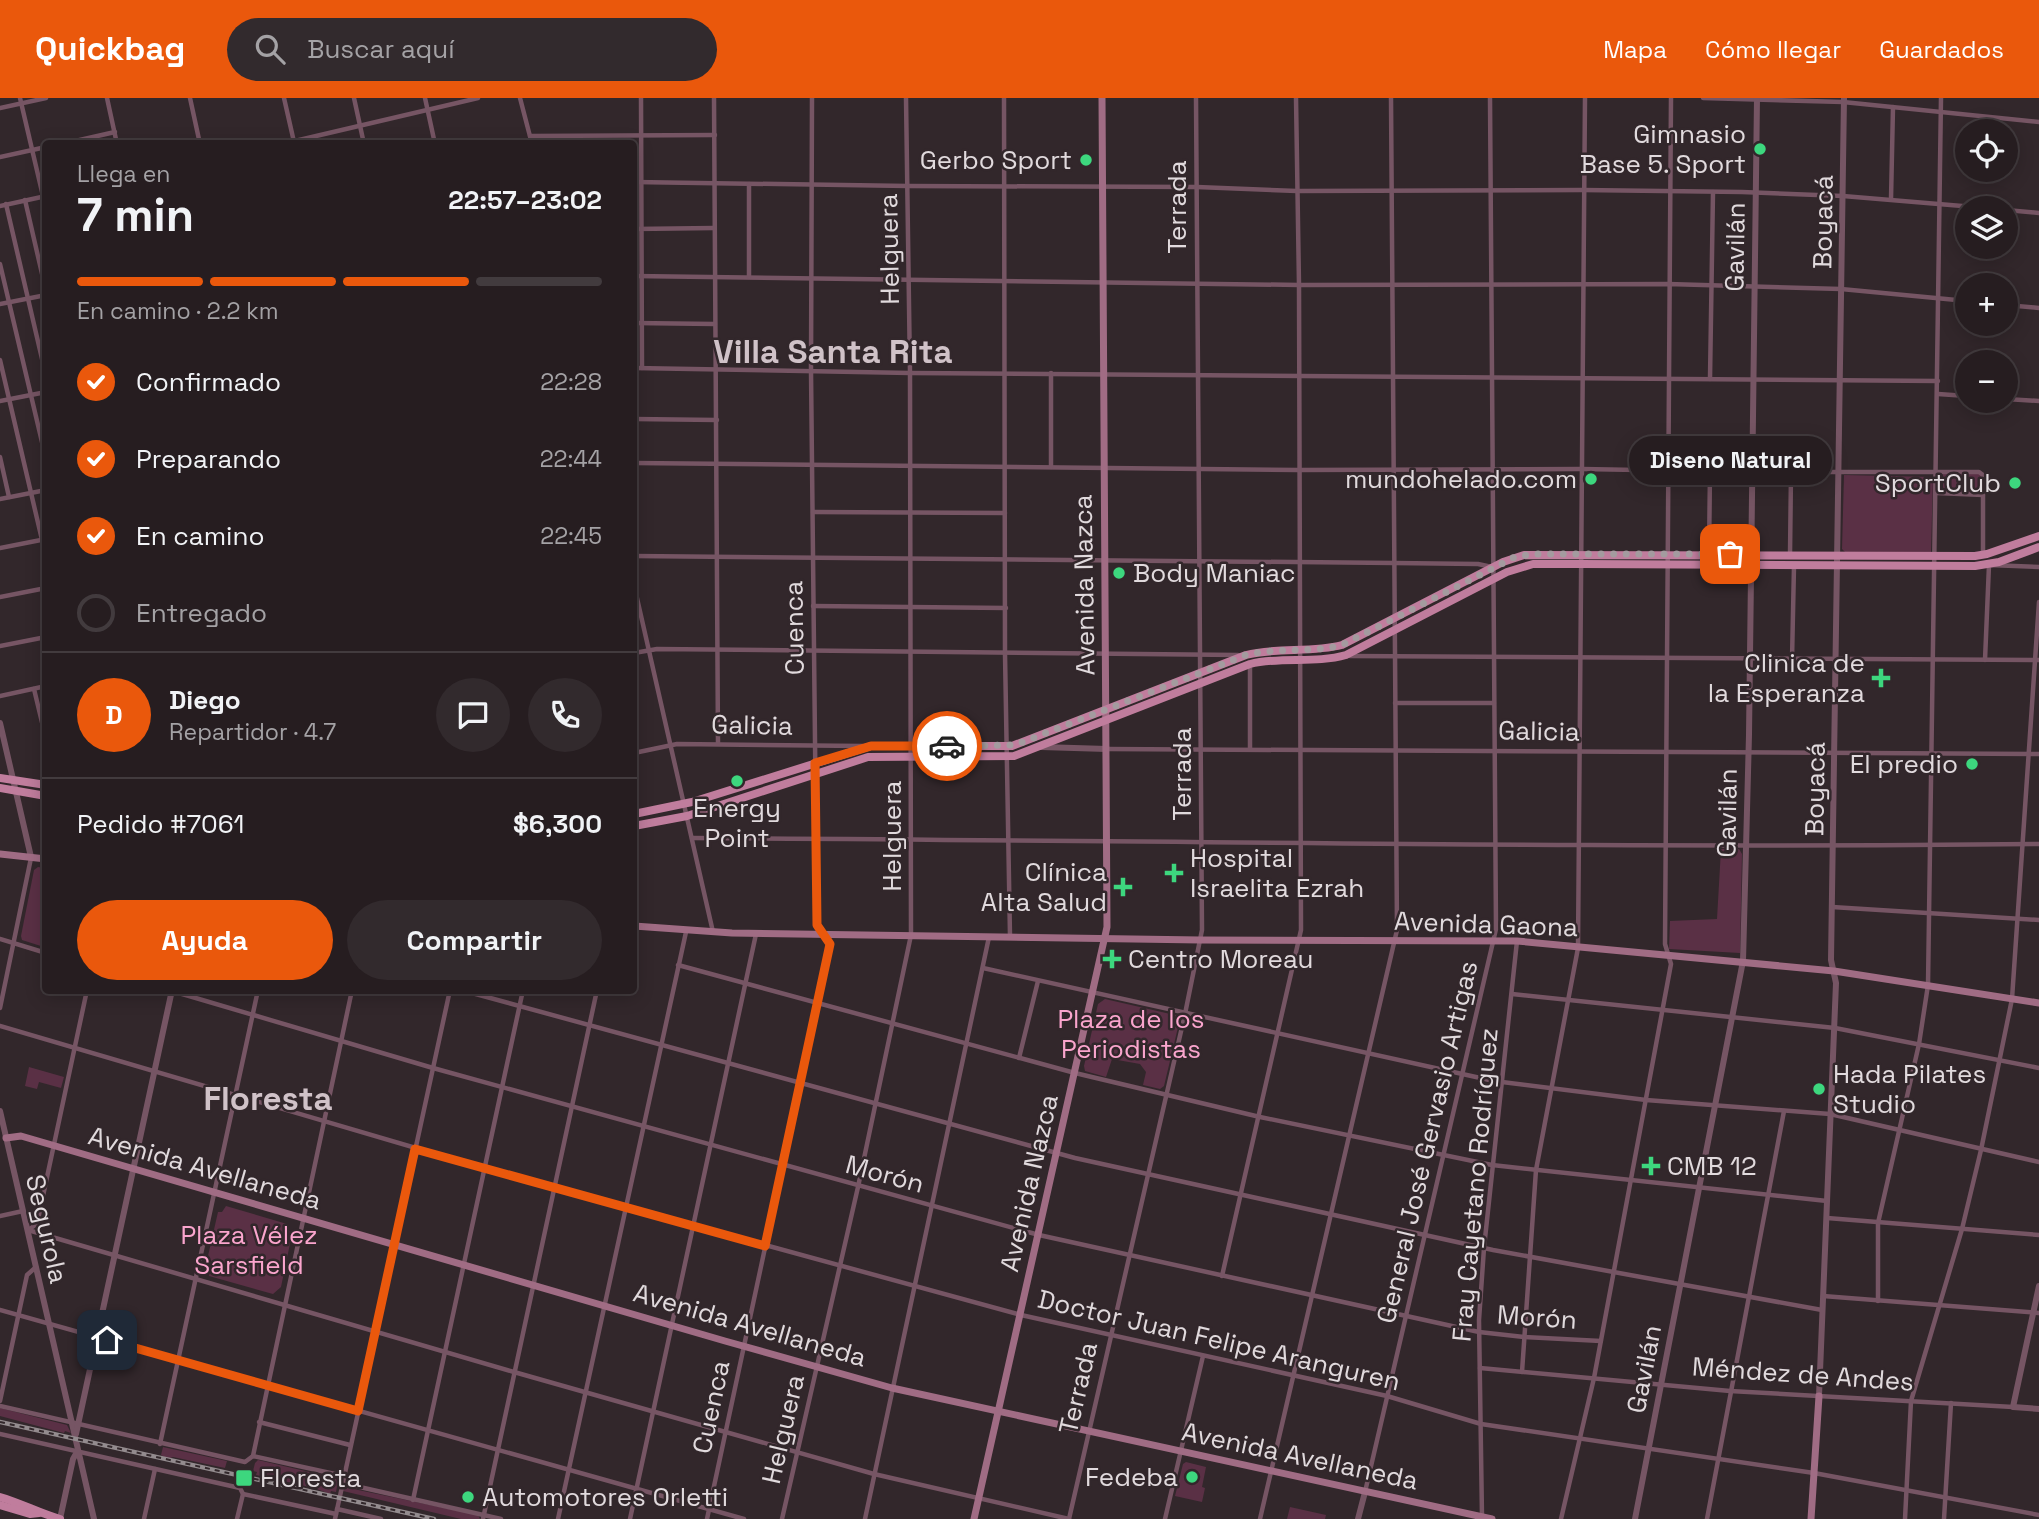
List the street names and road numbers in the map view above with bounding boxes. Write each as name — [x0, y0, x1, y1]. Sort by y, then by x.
street label: Terrada — [1160, 160, 1194, 254]
street label: Boyacá — [1805, 175, 1841, 269]
street label: Helguera — [871, 193, 907, 305]
street label: Gavilán — [1717, 202, 1753, 292]
street label: Avenida Nazca — [1065, 494, 1103, 676]
street label: Cuenca — [776, 580, 812, 676]
street label: Galicia — [711, 707, 793, 743]
street label: Galicia — [1498, 713, 1580, 749]
street label: Terrada — [1165, 727, 1199, 821]
street label: Boyacá — [1797, 742, 1833, 836]
street label: Gavilán — [1709, 768, 1745, 858]
street label: Helguera — [875, 780, 909, 892]
street label: Avenida Gaona — [1393, 904, 1579, 944]
street label: General José Gervasio Artigas — [1369, 957, 1485, 1327]
street label: Fray Cayetano Rodríguez — [1444, 1027, 1506, 1343]
street label: Avenida Nazca — [992, 1091, 1066, 1275]
street label: Avenida Avellaneda — [85, 1118, 325, 1218]
street label: Morón — [842, 1147, 928, 1201]
street label: Segurola — [18, 1171, 76, 1287]
street label: Avenida Avellaneda — [630, 1275, 870, 1375]
street label: Doctor Juan Felipe Aranguren — [1034, 1282, 1404, 1398]
street label: Morón — [1496, 1297, 1578, 1337]
street label: Gavilán — [1619, 1322, 1669, 1416]
street label: Terrada — [1051, 1339, 1105, 1437]
street label: Méndez de Andes — [1691, 1349, 1915, 1399]
street label: Cuenca — [685, 1357, 737, 1457]
street label: Helguera — [754, 1371, 812, 1487]
street label: Avenida Avellaneda — [1179, 1414, 1421, 1498]

